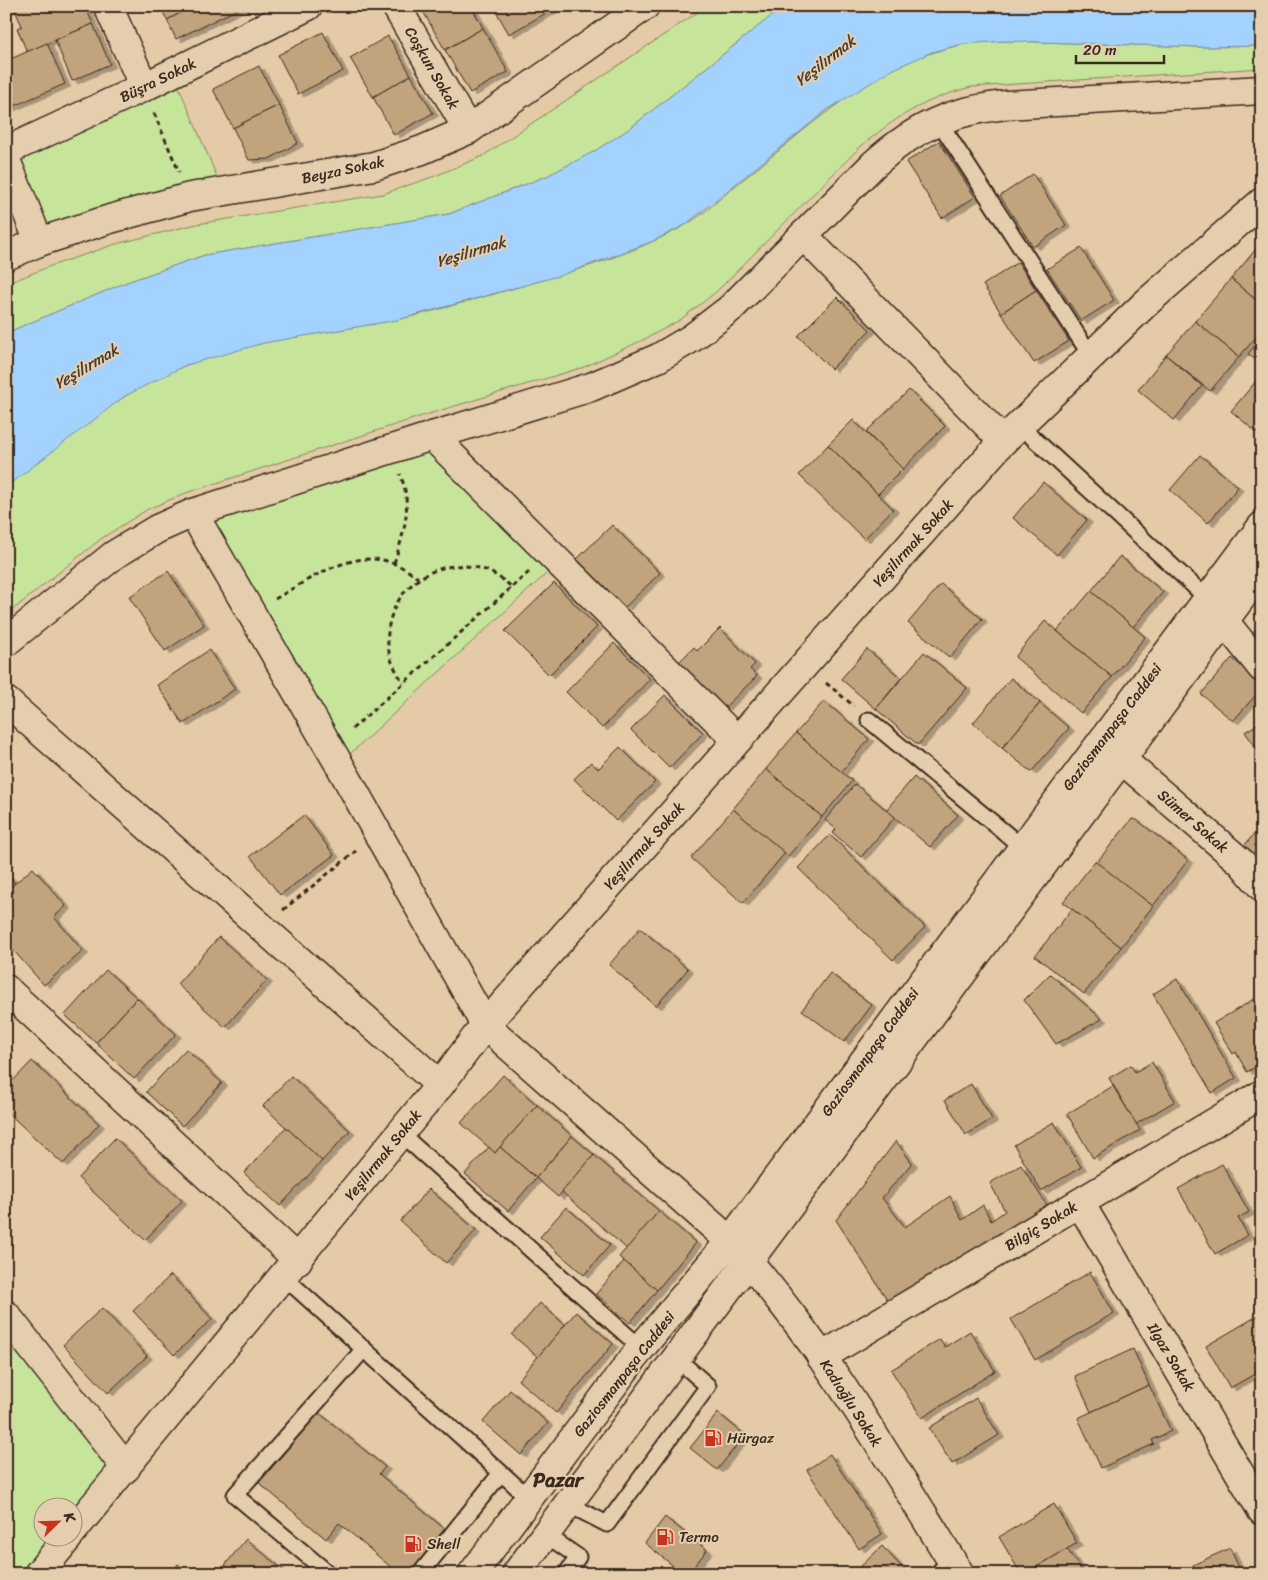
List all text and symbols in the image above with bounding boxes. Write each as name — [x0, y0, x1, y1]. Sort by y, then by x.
street label: Coşkun Sokak — [398, 22, 467, 115]
water label: Yeşilırmak — [788, 26, 864, 94]
scale bar — [1076, 32, 1163, 64]
text: 20 m — [1083, 37, 1117, 63]
street label: Büşra Sokak — [115, 50, 201, 110]
street label: Beyza Sokak — [299, 148, 388, 191]
water label: Yeşilırmak — [433, 227, 511, 276]
water label: Yeşilırmak — [48, 335, 126, 397]
street label: Yeşilırmak Sokak — [866, 493, 960, 593]
street label: Gaziosmanpaşa Caddesi — [1055, 657, 1169, 796]
street label: Sümer Sokak — [1152, 783, 1235, 860]
street label: Yeşilırmak Sokak — [597, 796, 691, 896]
street label: Gaziosmanpaşa Caddesi — [814, 981, 926, 1122]
street label: Yeşilırmak Sokak — [338, 1104, 428, 1206]
street label: Bilgiç Sokak — [999, 1193, 1083, 1258]
street label: Gaziosmanpaşa Caddesi — [566, 1305, 682, 1443]
street label: Ilgaz Sokak — [1140, 1317, 1202, 1397]
street label: Kadıoğlu Sokak — [813, 1354, 889, 1452]
place label: Hürgaz — [727, 1425, 775, 1451]
fuel station icon: Hürgaz — [703, 1428, 723, 1448]
district label: Pazar — [533, 1463, 585, 1498]
north arrow — [32, 1498, 82, 1548]
text: K — [56, 1507, 83, 1527]
place label: Termo — [679, 1524, 719, 1550]
fuel station icon: Termo — [655, 1527, 675, 1547]
place label: Shell — [427, 1531, 461, 1557]
fuel station icon: Shell — [403, 1534, 423, 1554]

